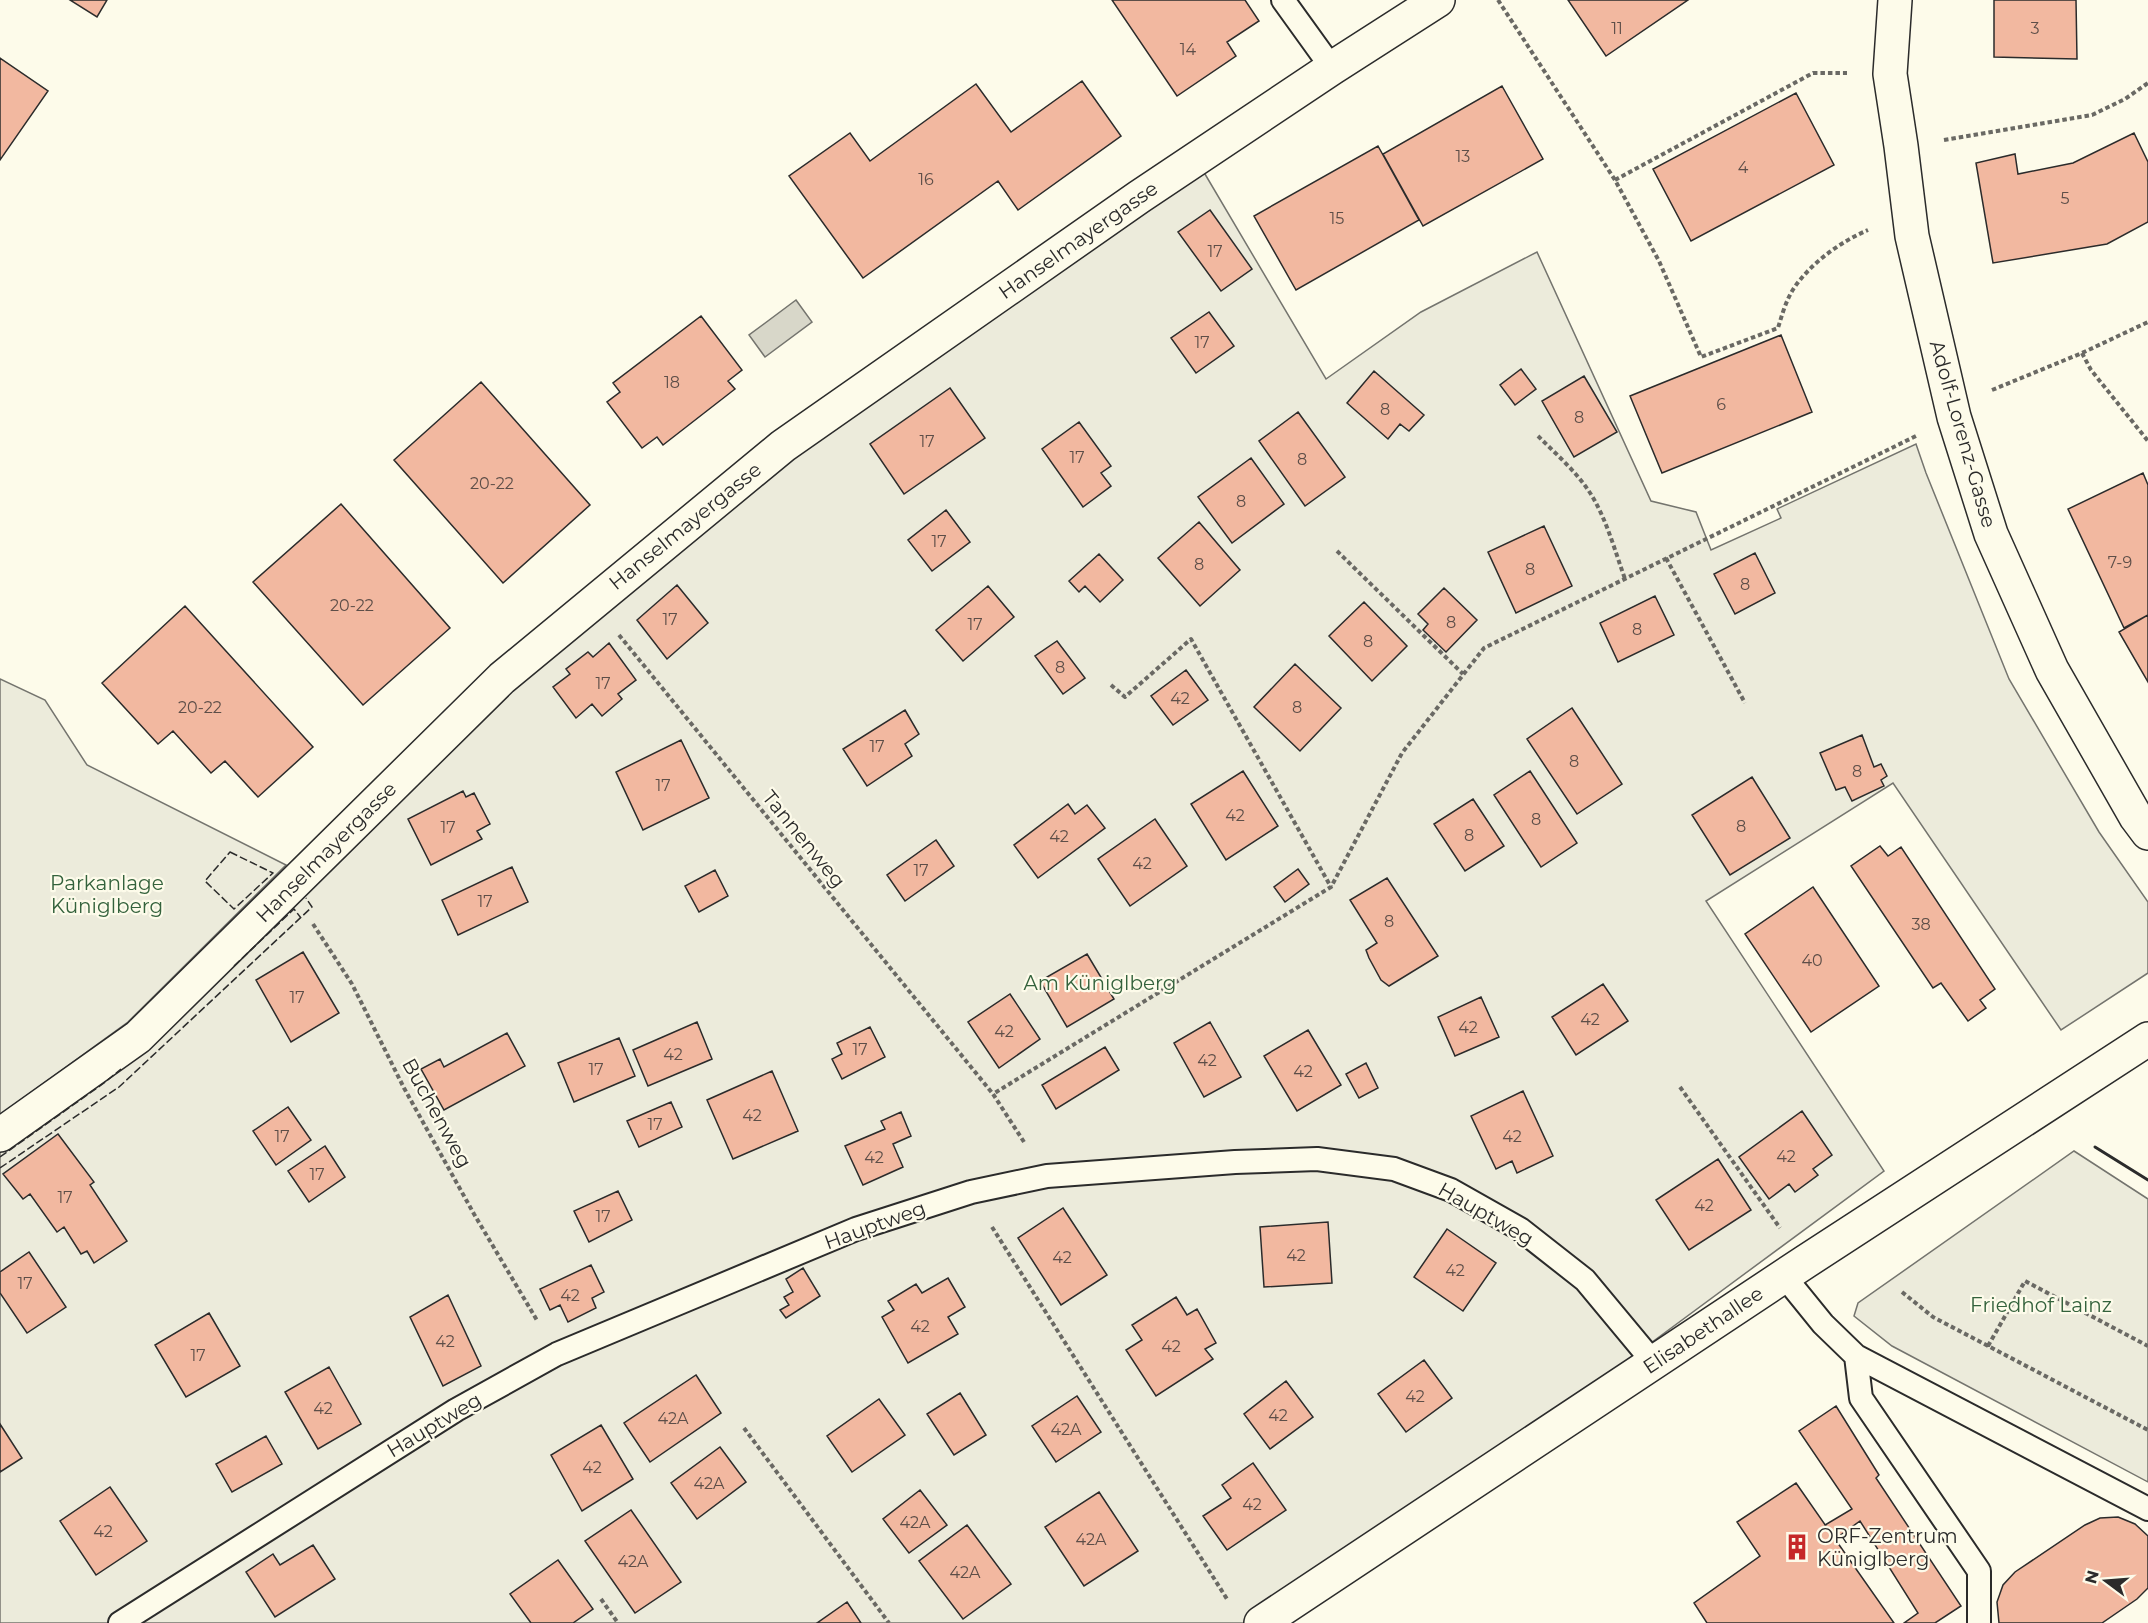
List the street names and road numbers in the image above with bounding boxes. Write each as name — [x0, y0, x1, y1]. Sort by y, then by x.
street label: Hanselmayergasse — [994, 176, 1162, 304]
street label: Adolf-Lorenz-Gasse — [1925, 337, 2001, 531]
street label: Hanselmayergasse — [604, 457, 766, 595]
street label: Hanselmayergasse — [251, 777, 401, 927]
street label: Tannenweg — [757, 786, 851, 892]
street label: Buchenweg — [397, 1054, 477, 1172]
street label: Hauptweg — [1434, 1177, 1538, 1251]
street label: Hauptweg — [821, 1196, 929, 1254]
street label: Elisabethallee — [1638, 1281, 1768, 1379]
street label: Hauptweg — [382, 1387, 486, 1463]

